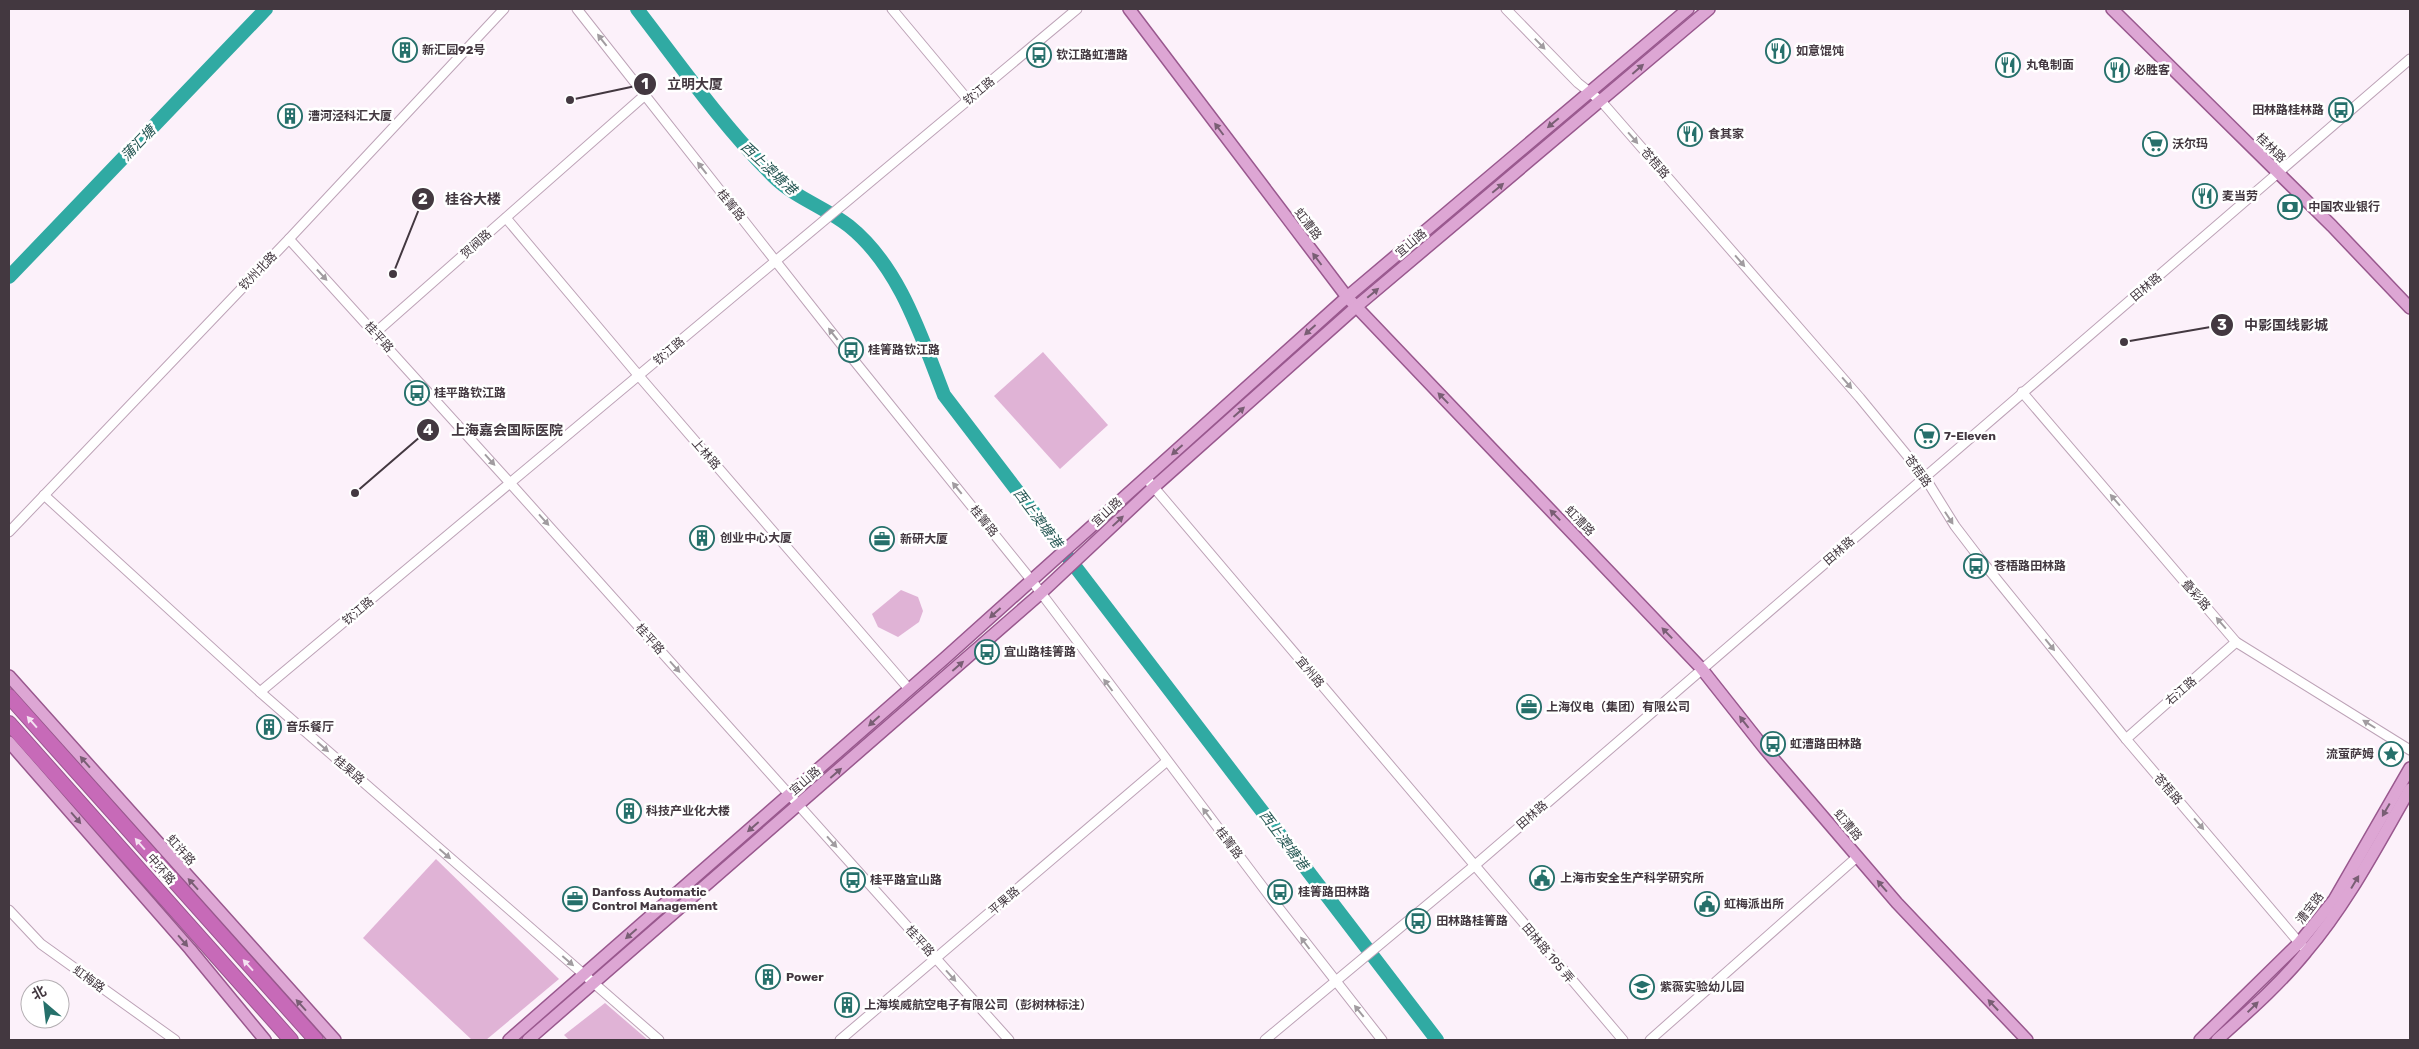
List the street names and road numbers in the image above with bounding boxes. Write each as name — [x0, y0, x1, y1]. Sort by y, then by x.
street label: 钦江路 — [961, 74, 997, 108]
street label: 桂林路 — [2253, 130, 2289, 166]
street label: 苍梧路 — [1638, 145, 1672, 181]
street label: 桂箐路 — [714, 187, 748, 223]
street label: 虹漕路 — [1292, 205, 1324, 243]
street label: 宜山路 — [1393, 226, 1429, 260]
street label: 贺阀路 — [458, 227, 494, 261]
street label: 钦州北路 — [236, 249, 280, 293]
street label: 田林路 — [2128, 270, 2164, 304]
street label: 桂平路 — [362, 319, 396, 355]
street label: 钦江路 — [651, 334, 687, 368]
street label: 上林路 — [689, 436, 723, 472]
street label: 苍梧路 — [1902, 452, 1934, 490]
street label: 宜山路 — [1089, 495, 1125, 529]
street label: 桂箐路 — [967, 503, 1001, 539]
street label: 虹漕路 — [1562, 503, 1598, 539]
street label: 田林路 — [1821, 534, 1857, 568]
street label: 叠彩路 — [2179, 577, 2213, 613]
street label: 钦江路 — [340, 594, 376, 628]
street label: 桂平路 — [633, 621, 667, 657]
street label: 宜州路 — [1293, 654, 1327, 690]
street label: 右江路 — [2163, 674, 2199, 708]
street label: 桂果路 — [331, 753, 367, 787]
street label: 宜山路 — [787, 764, 823, 798]
street label: 苍梧路 — [2151, 771, 2185, 807]
street label: 田林路 — [1514, 798, 1550, 832]
street label: 虹漕路 — [1831, 807, 1865, 843]
street label: 桂箐路 — [1213, 824, 1245, 862]
street label: 虹许路 — [164, 832, 198, 868]
street label: 中环路 — [144, 851, 178, 887]
street label: 平果路 — [986, 884, 1022, 918]
street label: 漕宝路 — [2293, 890, 2327, 926]
street label: 田林路 195 弄 — [1519, 920, 1577, 986]
street label: 桂平路 — [903, 923, 937, 959]
street label: 虹梅路 — [70, 963, 108, 995]

